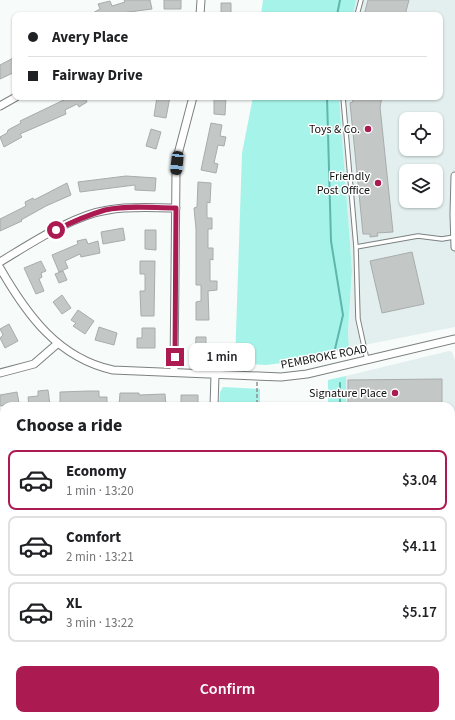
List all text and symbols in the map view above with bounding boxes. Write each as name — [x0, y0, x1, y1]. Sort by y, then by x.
text: Avery Place — [52, 27, 128, 48]
text: Fairway Drive — [52, 65, 143, 86]
map controls — [399, 112, 443, 208]
button: locate — [399, 112, 443, 156]
place label: Toys & Co. — [309, 121, 360, 138]
marker: Toys & Co. — [363, 124, 373, 134]
car — [170, 150, 184, 176]
button: layers — [399, 164, 443, 208]
place label: Friendly Post Office — [317, 168, 370, 199]
marker: Friendly Post Office — [373, 178, 383, 188]
route start — [47, 221, 65, 239]
street label: PEMBROKE ROAD — [279, 340, 369, 374]
callout: 1 min — [189, 343, 255, 371]
route end — [166, 348, 184, 366]
text: 1 min — [207, 348, 237, 366]
place label: Signature Place — [309, 385, 387, 402]
marker: Signature Place — [390, 388, 400, 398]
text: Choose a ride — [16, 413, 122, 438]
text: Economy — [66, 461, 127, 482]
icon: car — [18, 462, 54, 498]
text: $3.04 — [402, 470, 437, 491]
text: 1 min · 13:20 — [66, 482, 134, 500]
text: Comfort — [66, 527, 121, 548]
icon: car — [18, 528, 54, 564]
text: $4.11 — [402, 536, 437, 557]
text: 2 min · 13:21 — [66, 548, 134, 566]
text: XL — [66, 593, 82, 614]
icon: car — [18, 594, 54, 630]
text: $5.17 — [402, 602, 437, 623]
text: 3 min · 13:22 — [66, 614, 134, 632]
button: Confirm — [16, 666, 439, 712]

